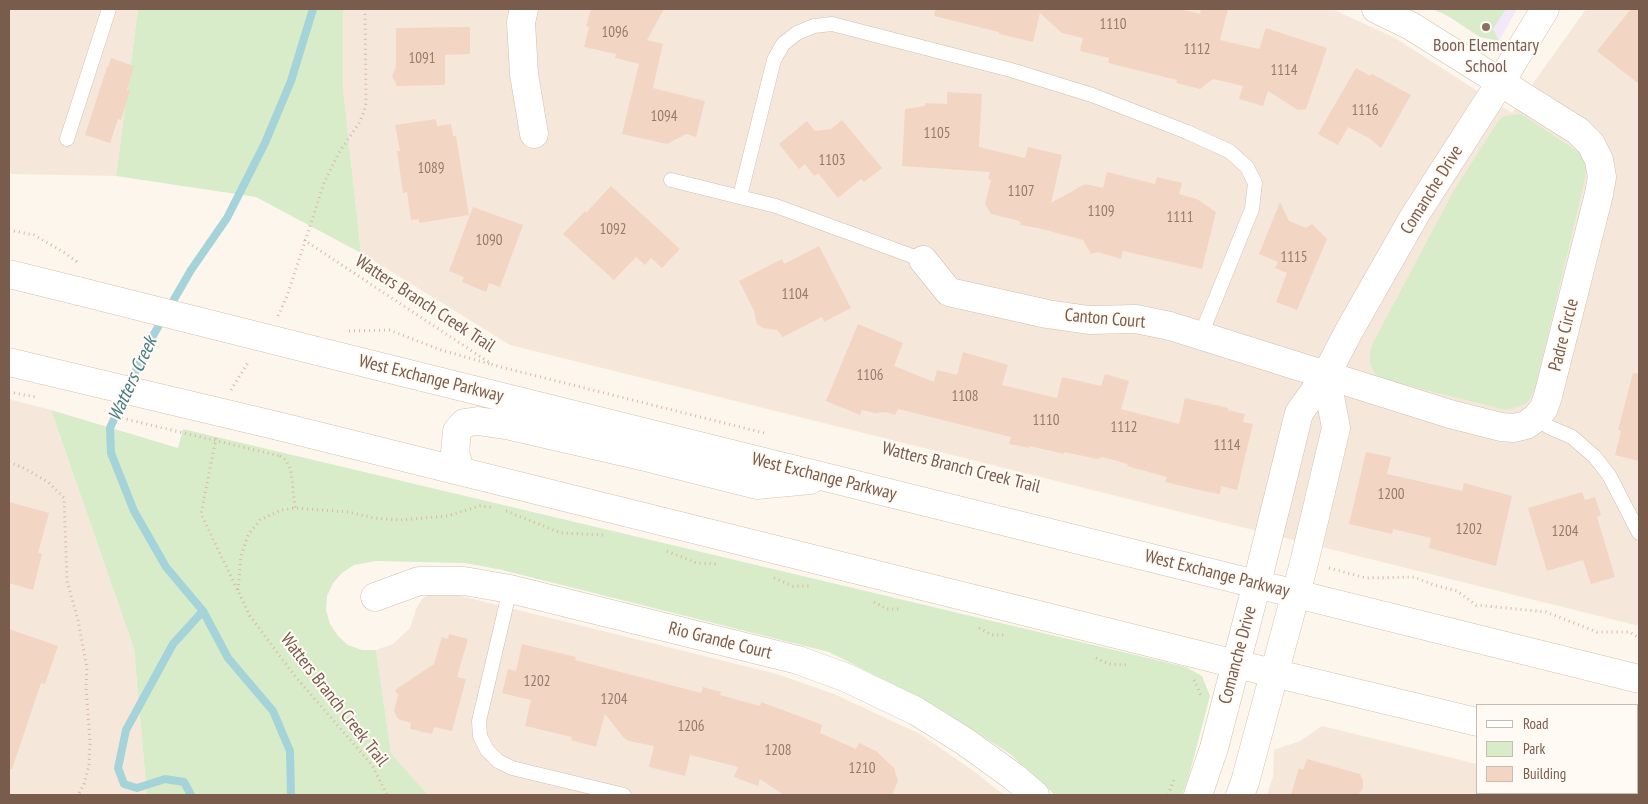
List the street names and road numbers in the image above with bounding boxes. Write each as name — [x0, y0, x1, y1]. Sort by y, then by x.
street label: Comanche Drive — [1396, 142, 1468, 238]
street label: Watters Branch Creek Trail — [351, 251, 499, 357]
street label: Padre Circle — [1545, 297, 1583, 373]
street label: Canton Court — [1064, 305, 1146, 333]
street label: West Exchange Parkway — [356, 351, 506, 407]
street label: Watters Branch Creek Trail — [880, 438, 1042, 498]
street label: West Exchange Parkway — [749, 449, 899, 505]
street label: West Exchange Parkway — [1142, 546, 1292, 602]
street label: Comanche Drive — [1215, 604, 1261, 706]
street label: Rio Grande Court — [666, 618, 774, 664]
street label: Watters Branch Creek Trail — [275, 629, 393, 771]

